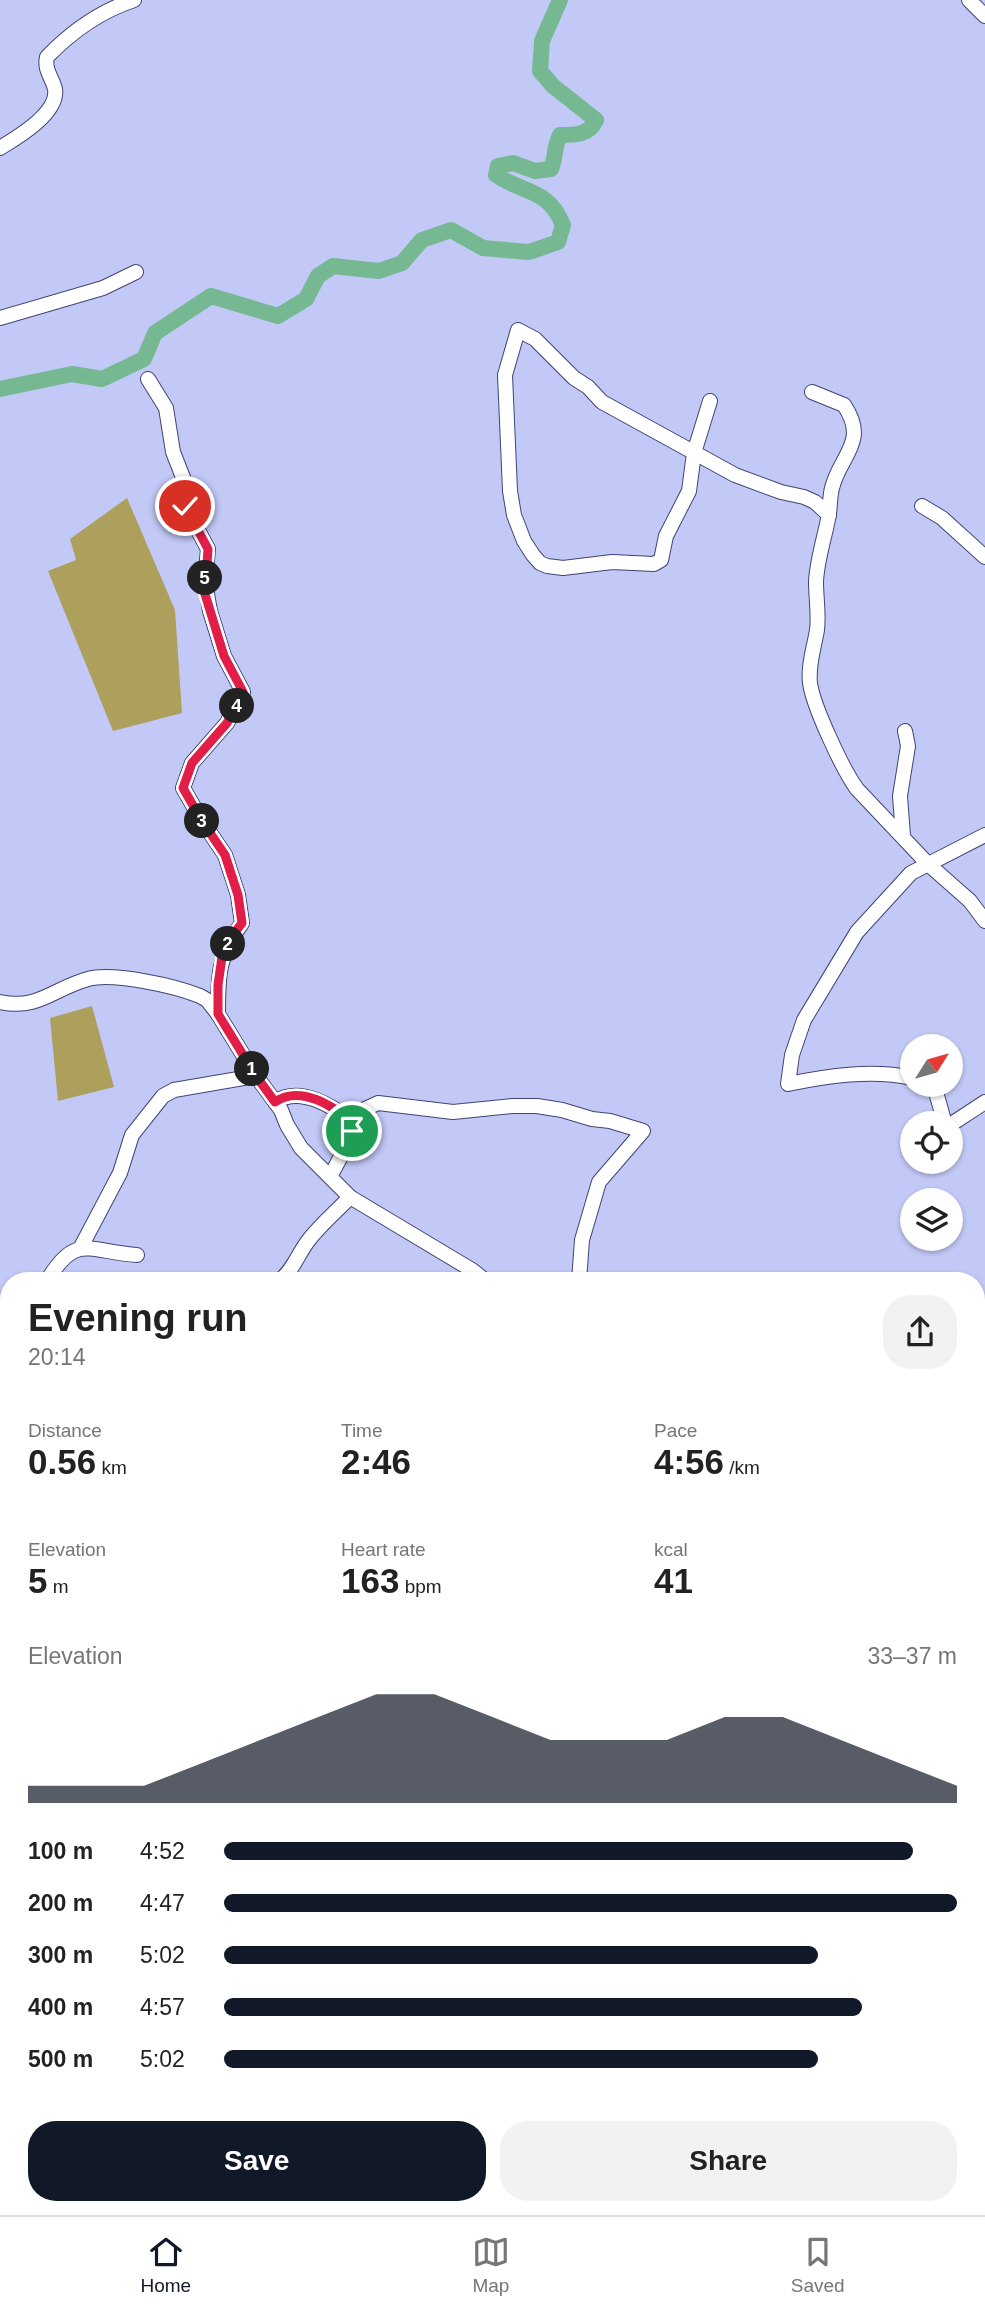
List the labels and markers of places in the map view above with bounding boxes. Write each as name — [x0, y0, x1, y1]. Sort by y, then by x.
pin — [155, 476, 215, 536]
pin: 5 — [188, 560, 222, 596]
pin: 4 — [219, 688, 254, 724]
pin: 3 — [184, 804, 220, 838]
pin: 2 — [210, 926, 246, 962]
pin: 1 — [234, 1052, 270, 1086]
pin — [322, 1101, 382, 1161]

